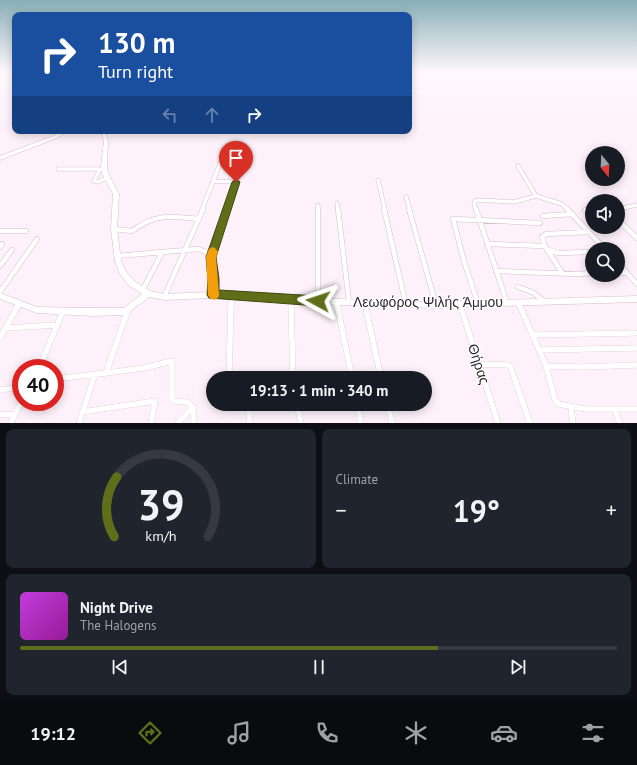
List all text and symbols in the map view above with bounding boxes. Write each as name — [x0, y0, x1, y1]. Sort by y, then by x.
text: 130 m — [98, 24, 175, 61]
icon: right — [32, 28, 84, 80]
text: Turn right — [98, 60, 173, 83]
icon: left — [159, 104, 181, 126]
icon: ahead — [201, 104, 223, 126]
icon: right — [243, 104, 265, 126]
pin — [219, 141, 253, 182]
north arrow — [585, 146, 625, 186]
map controls — [585, 146, 625, 282]
icon: arrive — [225, 147, 247, 169]
button: sound — [585, 194, 625, 234]
button: search — [585, 242, 625, 282]
position arrow — [297, 280, 339, 322]
street label: Λεωφόρος Ψιλής Άμμου — [353, 293, 503, 311]
street label: Θήρας — [464, 341, 494, 387]
speed limit sign: 40 — [12, 359, 64, 411]
text: 19:13 · 1 min · 340 m — [250, 381, 388, 400]
text: Climate — [336, 471, 378, 488]
text: 39 — [137, 477, 184, 530]
text: 19° — [453, 491, 500, 530]
text: − — [336, 496, 347, 524]
text: + — [606, 496, 617, 524]
text: km/h — [145, 525, 176, 544]
text: Night Drive — [80, 598, 153, 617]
text: The Halogens — [80, 617, 157, 634]
icon: previous — [109, 656, 131, 678]
icon: pause — [308, 656, 330, 678]
icon: next — [507, 656, 529, 678]
icon: directions — [136, 719, 164, 747]
icon: music — [225, 719, 253, 747]
icon: phone — [313, 719, 341, 747]
icon: climate — [402, 719, 430, 747]
icon: car — [490, 719, 518, 747]
icon: filters — [579, 719, 607, 747]
text: 19:12 — [30, 722, 76, 745]

